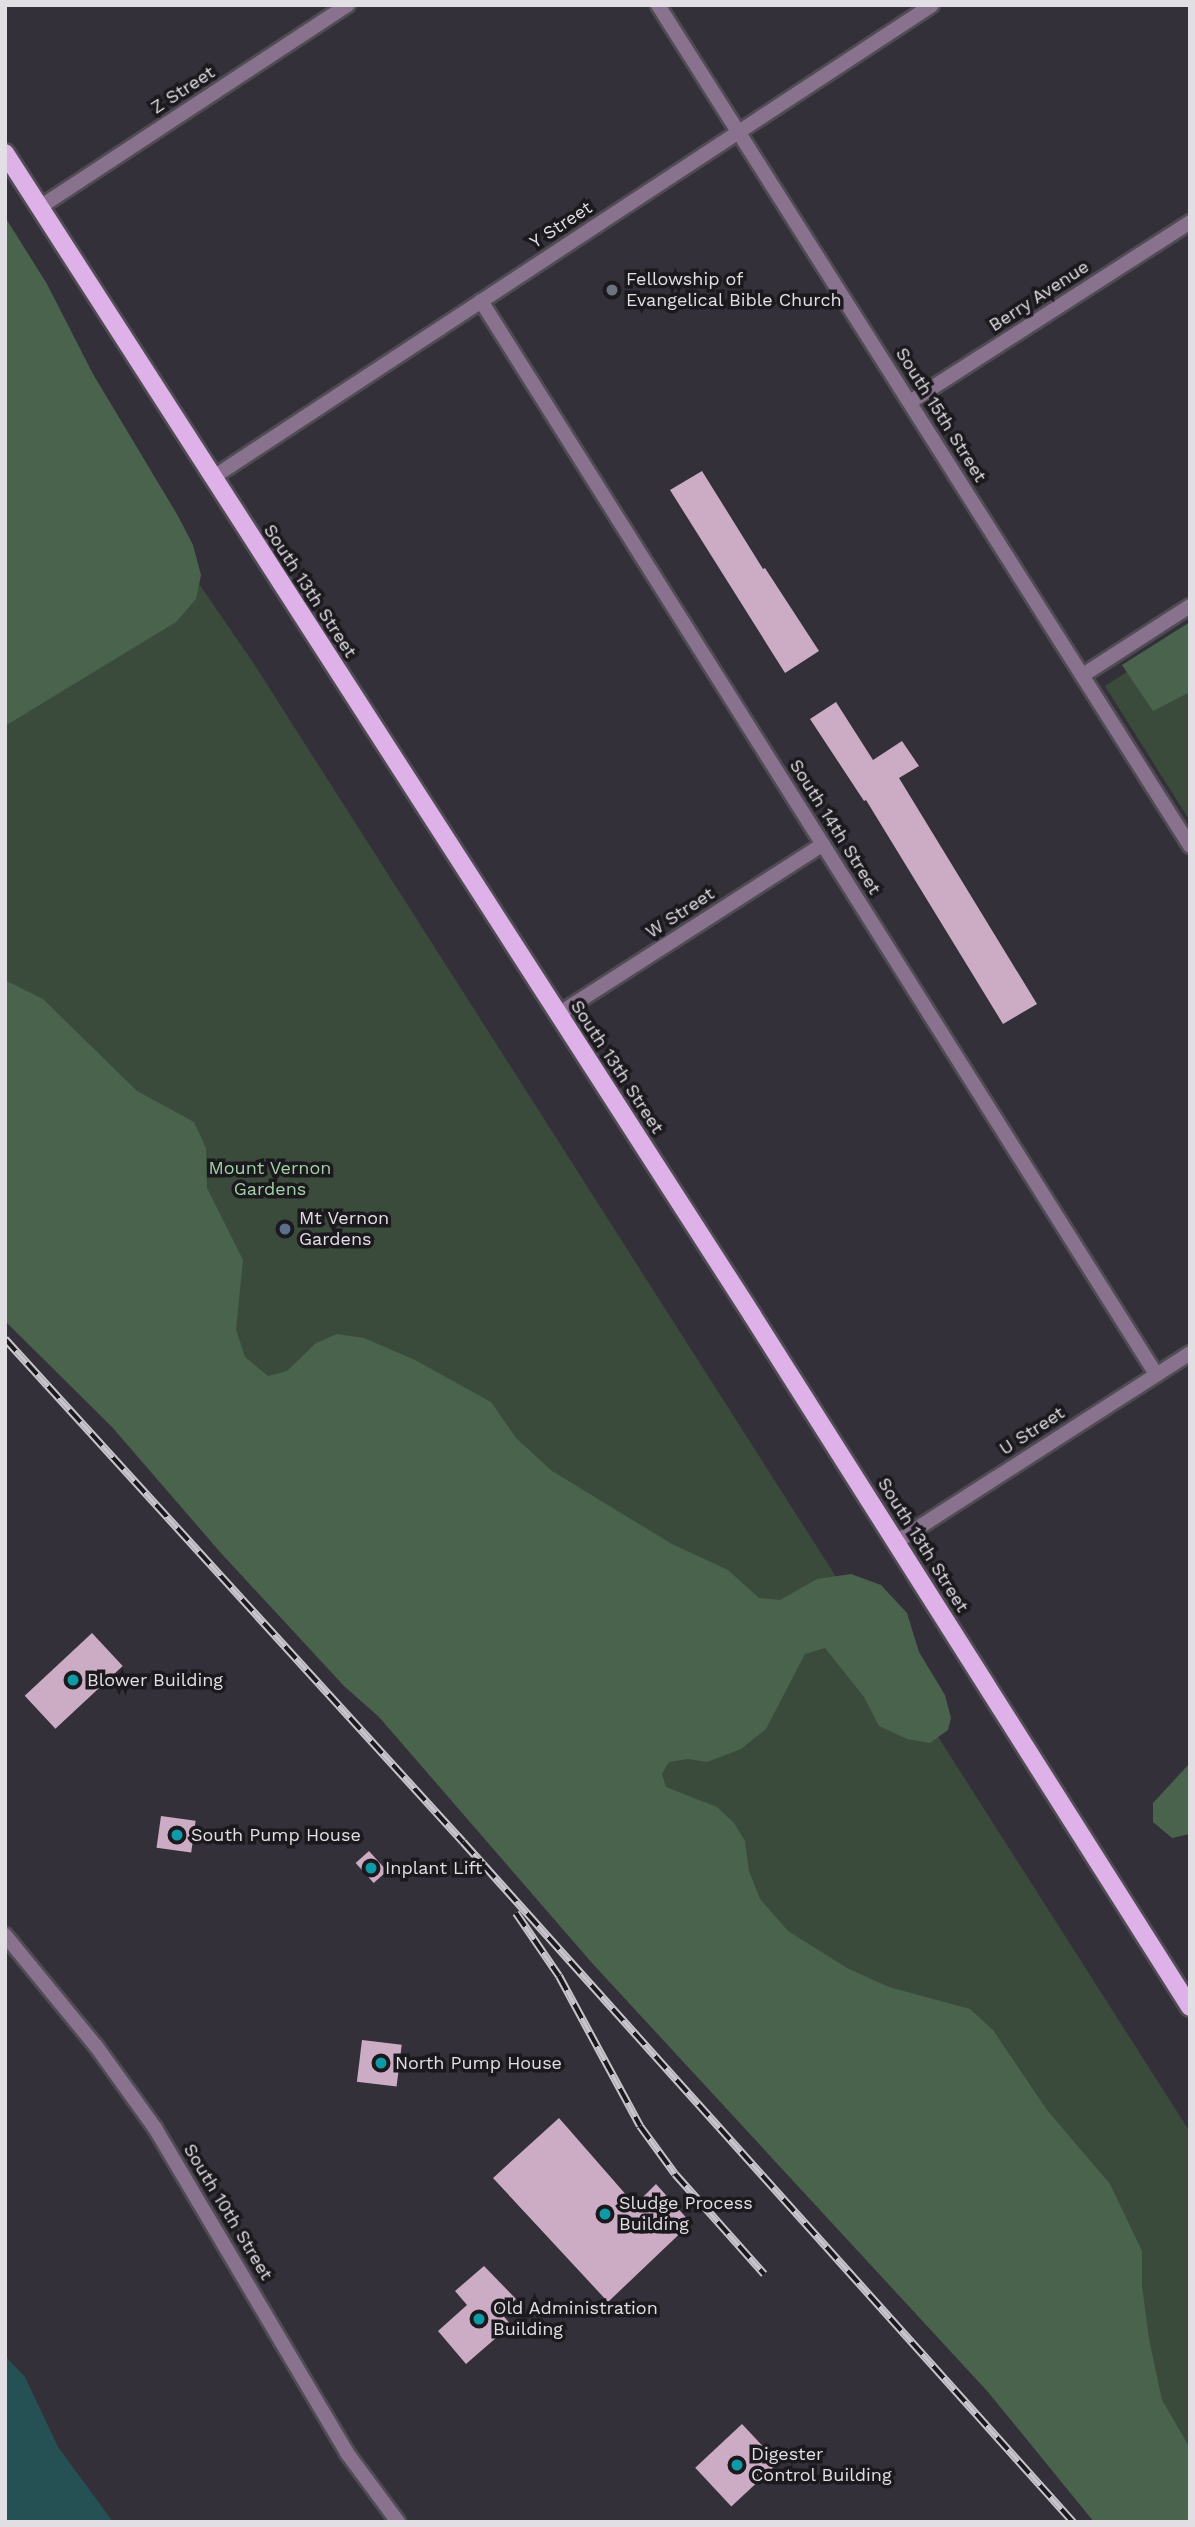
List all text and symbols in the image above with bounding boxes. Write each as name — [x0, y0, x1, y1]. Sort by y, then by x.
street label: Z Street — [147, 61, 219, 119]
street label: Y Street — [526, 197, 596, 253]
street label: Berry Avenue — [985, 255, 1093, 337]
place label: Fellowship of Evangelical Bible Church — [626, 269, 842, 312]
marker: Fellowship of Evangelical Bible Church — [604, 282, 620, 298]
street label: South 15th Street — [891, 344, 991, 486]
street label: South 13th Street — [259, 520, 361, 662]
street label: South 14th Street — [785, 755, 885, 899]
street label: W Street — [642, 883, 718, 943]
street label: South 13th Street — [566, 996, 668, 1138]
park label: Mount Vernon Gardens — [208, 1158, 332, 1200]
place label: Mt Vernon Gardens — [299, 1208, 390, 1250]
marker: Mt Vernon Gardens — [277, 1221, 293, 1237]
street label: U Street — [995, 1402, 1069, 1460]
street label: South 13th Street — [873, 1474, 973, 1616]
place label: Blower Building — [87, 1669, 223, 1691]
marker: Blower Building — [65, 1672, 81, 1688]
place label: South Pump House — [191, 1824, 361, 1846]
marker: South Pump House — [169, 1827, 185, 1843]
place label: Inplant Lift — [385, 1857, 482, 1879]
marker: Inplant Lift — [363, 1860, 379, 1876]
place label: North Pump House — [395, 2052, 562, 2074]
marker: North Pump House — [373, 2055, 389, 2071]
street label: South 10th Street — [179, 2140, 277, 2284]
place label: Sludge Process Building — [619, 2193, 753, 2236]
marker: Sludge Process Building — [597, 2206, 613, 2222]
place label: Old Administration Building — [493, 2298, 658, 2340]
marker: Old Administration Building — [471, 2311, 487, 2327]
place label: Digester Control Building — [751, 2444, 892, 2486]
marker: Digester Control Building — [729, 2457, 745, 2473]

